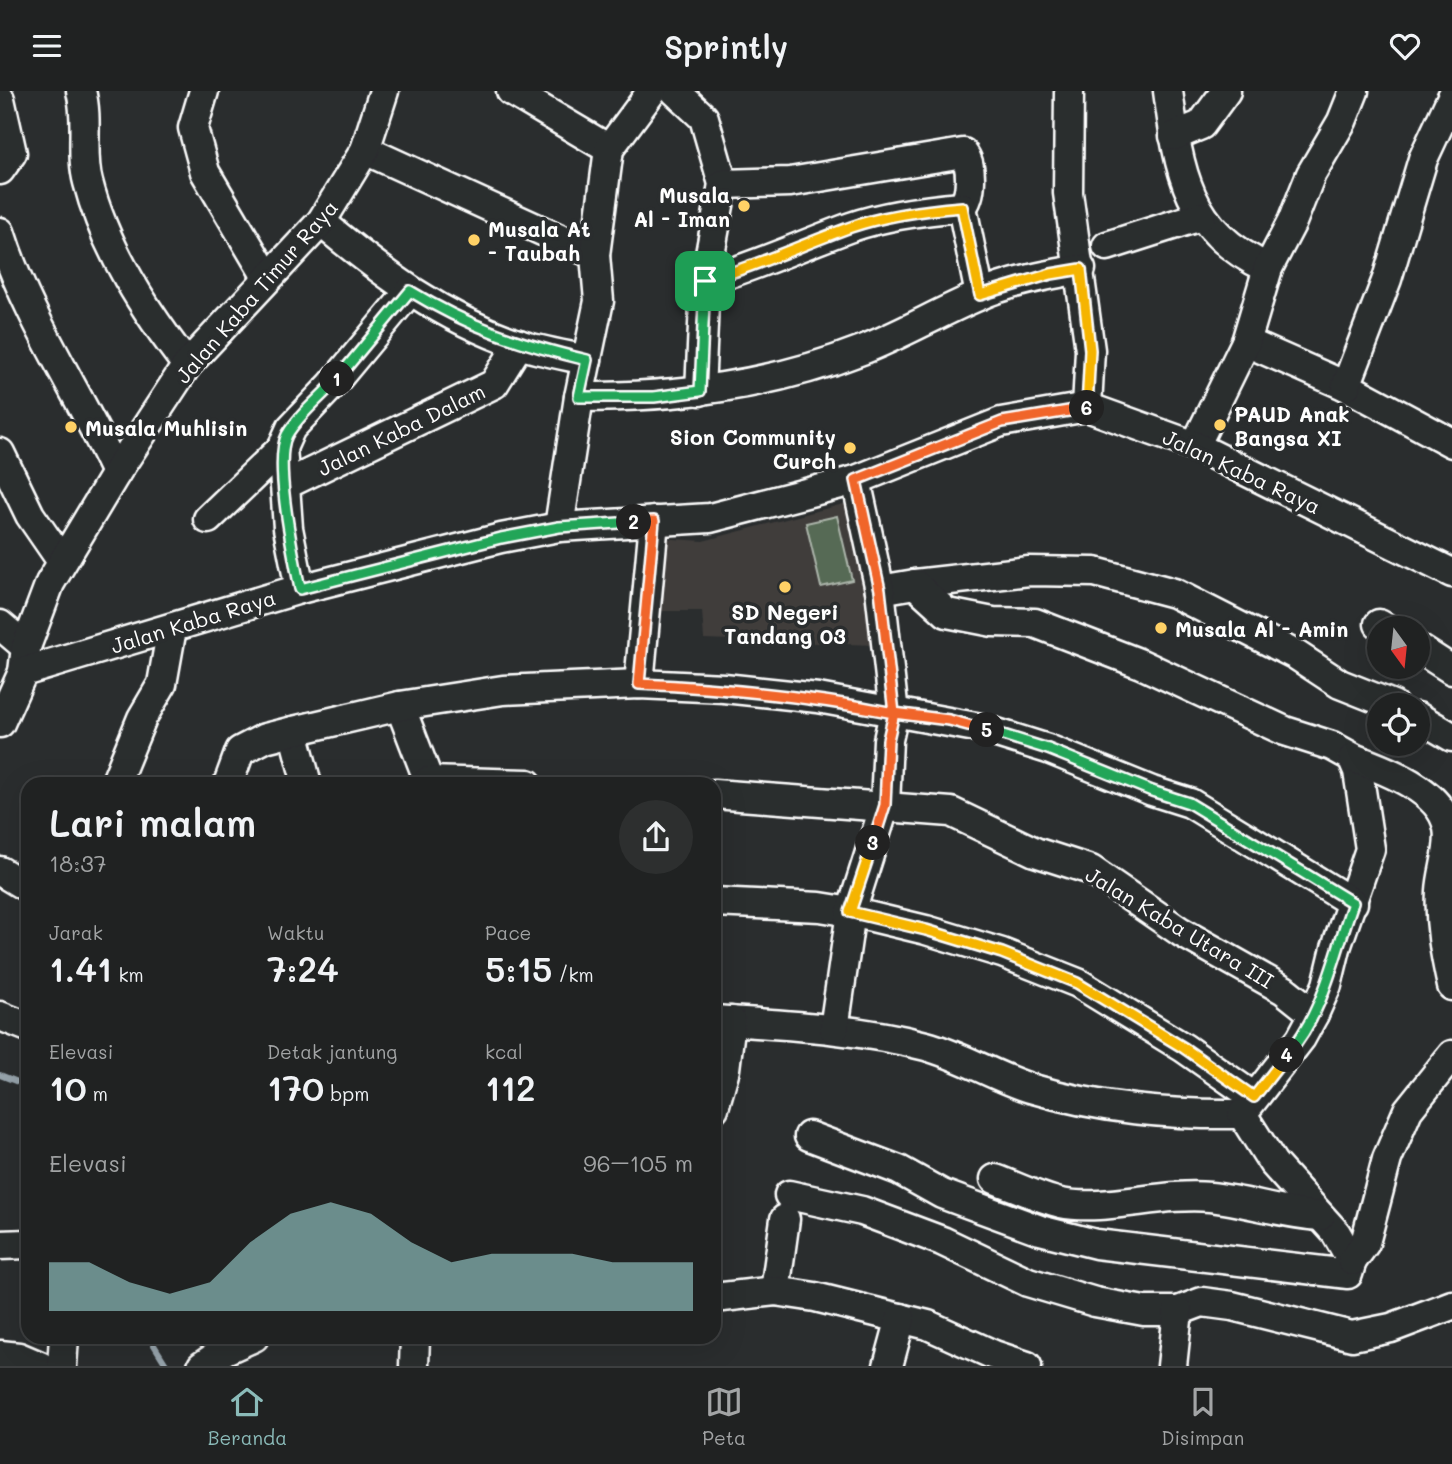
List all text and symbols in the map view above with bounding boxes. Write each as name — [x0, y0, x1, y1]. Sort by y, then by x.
text: Sprintly — [664, 25, 788, 67]
icon: menu — [28, 27, 66, 65]
icon: heart — [1386, 27, 1424, 65]
place label: Musala Al - Iman — [633, 181, 730, 232]
street label: Jalan Kaba Timur Raya — [169, 194, 343, 388]
marker: Musala Al - Iman — [736, 198, 752, 214]
place label: Musala At - Taubah — [488, 215, 591, 266]
marker: Musala At - Taubah — [466, 232, 482, 248]
pin — [675, 251, 735, 311]
icon: arrive — [686, 262, 724, 300]
pin: 1 — [320, 361, 354, 397]
text: 1 — [332, 366, 341, 391]
street label: Jalan Kaba Dalam — [313, 377, 489, 481]
pin: 6 — [1070, 391, 1104, 425]
text: 6 — [1081, 395, 1092, 420]
place label: PAUD Anak Bangsa XI — [1234, 400, 1350, 451]
place label: Musala Muhlisin — [85, 414, 247, 441]
marker: PAUD Anak Bangsa XI — [1212, 417, 1228, 433]
marker: Musala Muhlisin — [63, 419, 79, 435]
place label: Sion Community Curch — [670, 423, 836, 474]
street label: Jalan Kaba Raya — [1159, 423, 1325, 519]
marker: Sion Community Curch — [842, 440, 858, 456]
pin: 2 — [616, 505, 652, 539]
text: 2 — [628, 509, 639, 534]
marker: SD Negeri Tandang 03 — [777, 579, 793, 595]
street label: Jalan Kaba Raya — [107, 583, 279, 659]
place label: SD Negeri Tandang 03 — [724, 598, 846, 649]
place label: Musala Al - Amin — [1175, 615, 1348, 642]
north arrow — [1367, 616, 1430, 679]
map controls — [1367, 616, 1430, 756]
marker: Musala Al - Amin — [1153, 620, 1169, 636]
button: locate — [1367, 693, 1430, 756]
pin: 5 — [970, 713, 1004, 747]
text: 5 — [981, 717, 992, 742]
text: Lari malam — [49, 797, 256, 847]
button: share — [619, 800, 693, 874]
pin: 3 — [856, 825, 890, 861]
text: 3 — [867, 830, 878, 855]
text: 18:37 — [49, 848, 107, 878]
street label: Jalan Kaba Utara III — [1081, 860, 1279, 994]
text: Jarak — [49, 920, 103, 945]
text: Waktu — [267, 920, 324, 945]
text: Pace — [485, 920, 531, 945]
text: 1.41 — [49, 945, 112, 991]
text: 7:24 — [267, 945, 339, 991]
text: 5:15 — [485, 945, 552, 991]
text: km — [112, 962, 144, 987]
text: /km — [552, 962, 594, 987]
pin: 4 — [1270, 1037, 1304, 1073]
text: Elevasi — [49, 1039, 113, 1064]
text: Detak jantung — [267, 1039, 397, 1064]
text: kcal — [485, 1039, 523, 1064]
text: 4 — [1280, 1042, 1293, 1067]
text: 10 — [49, 1064, 87, 1110]
text: 170 — [267, 1064, 324, 1110]
text: 112 — [485, 1064, 536, 1110]
text: m — [87, 1081, 108, 1106]
text: bpm — [324, 1081, 369, 1106]
text: Elevasi — [49, 1148, 127, 1178]
text: 96–105 m — [583, 1148, 693, 1178]
tab: Beranda — [208, 1383, 287, 1450]
tab: Peta — [702, 1383, 746, 1450]
tab: Disimpan — [1161, 1383, 1244, 1450]

